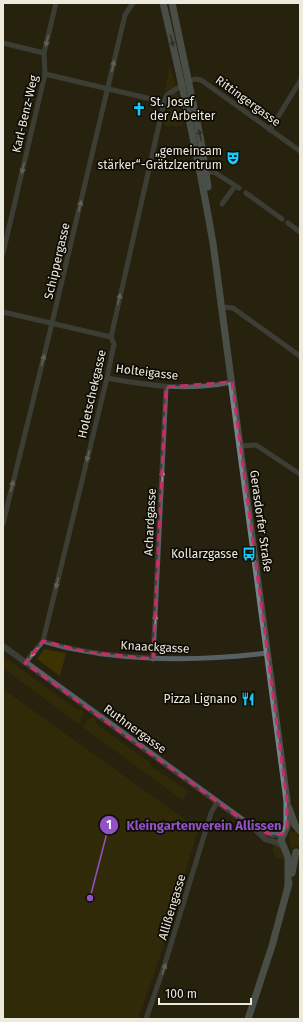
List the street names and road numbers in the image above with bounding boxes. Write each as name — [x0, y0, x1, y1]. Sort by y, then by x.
street label: Karl-Benz-Weg — [9, 73, 41, 154]
street label: Rittingergasse — [213, 73, 283, 129]
street label: Schippergasse — [41, 221, 73, 301]
street label: Holetschekgasse — [75, 348, 109, 440]
street label: Holteigasse — [115, 361, 179, 383]
street label: Gerasdorfer Straße — [247, 469, 275, 573]
street label: Achardgasse — [141, 488, 159, 556]
street label: Knaackgasse — [120, 638, 190, 656]
street label: Ruthnergasse — [101, 702, 169, 756]
street label: Allißengasse — [155, 872, 189, 942]

